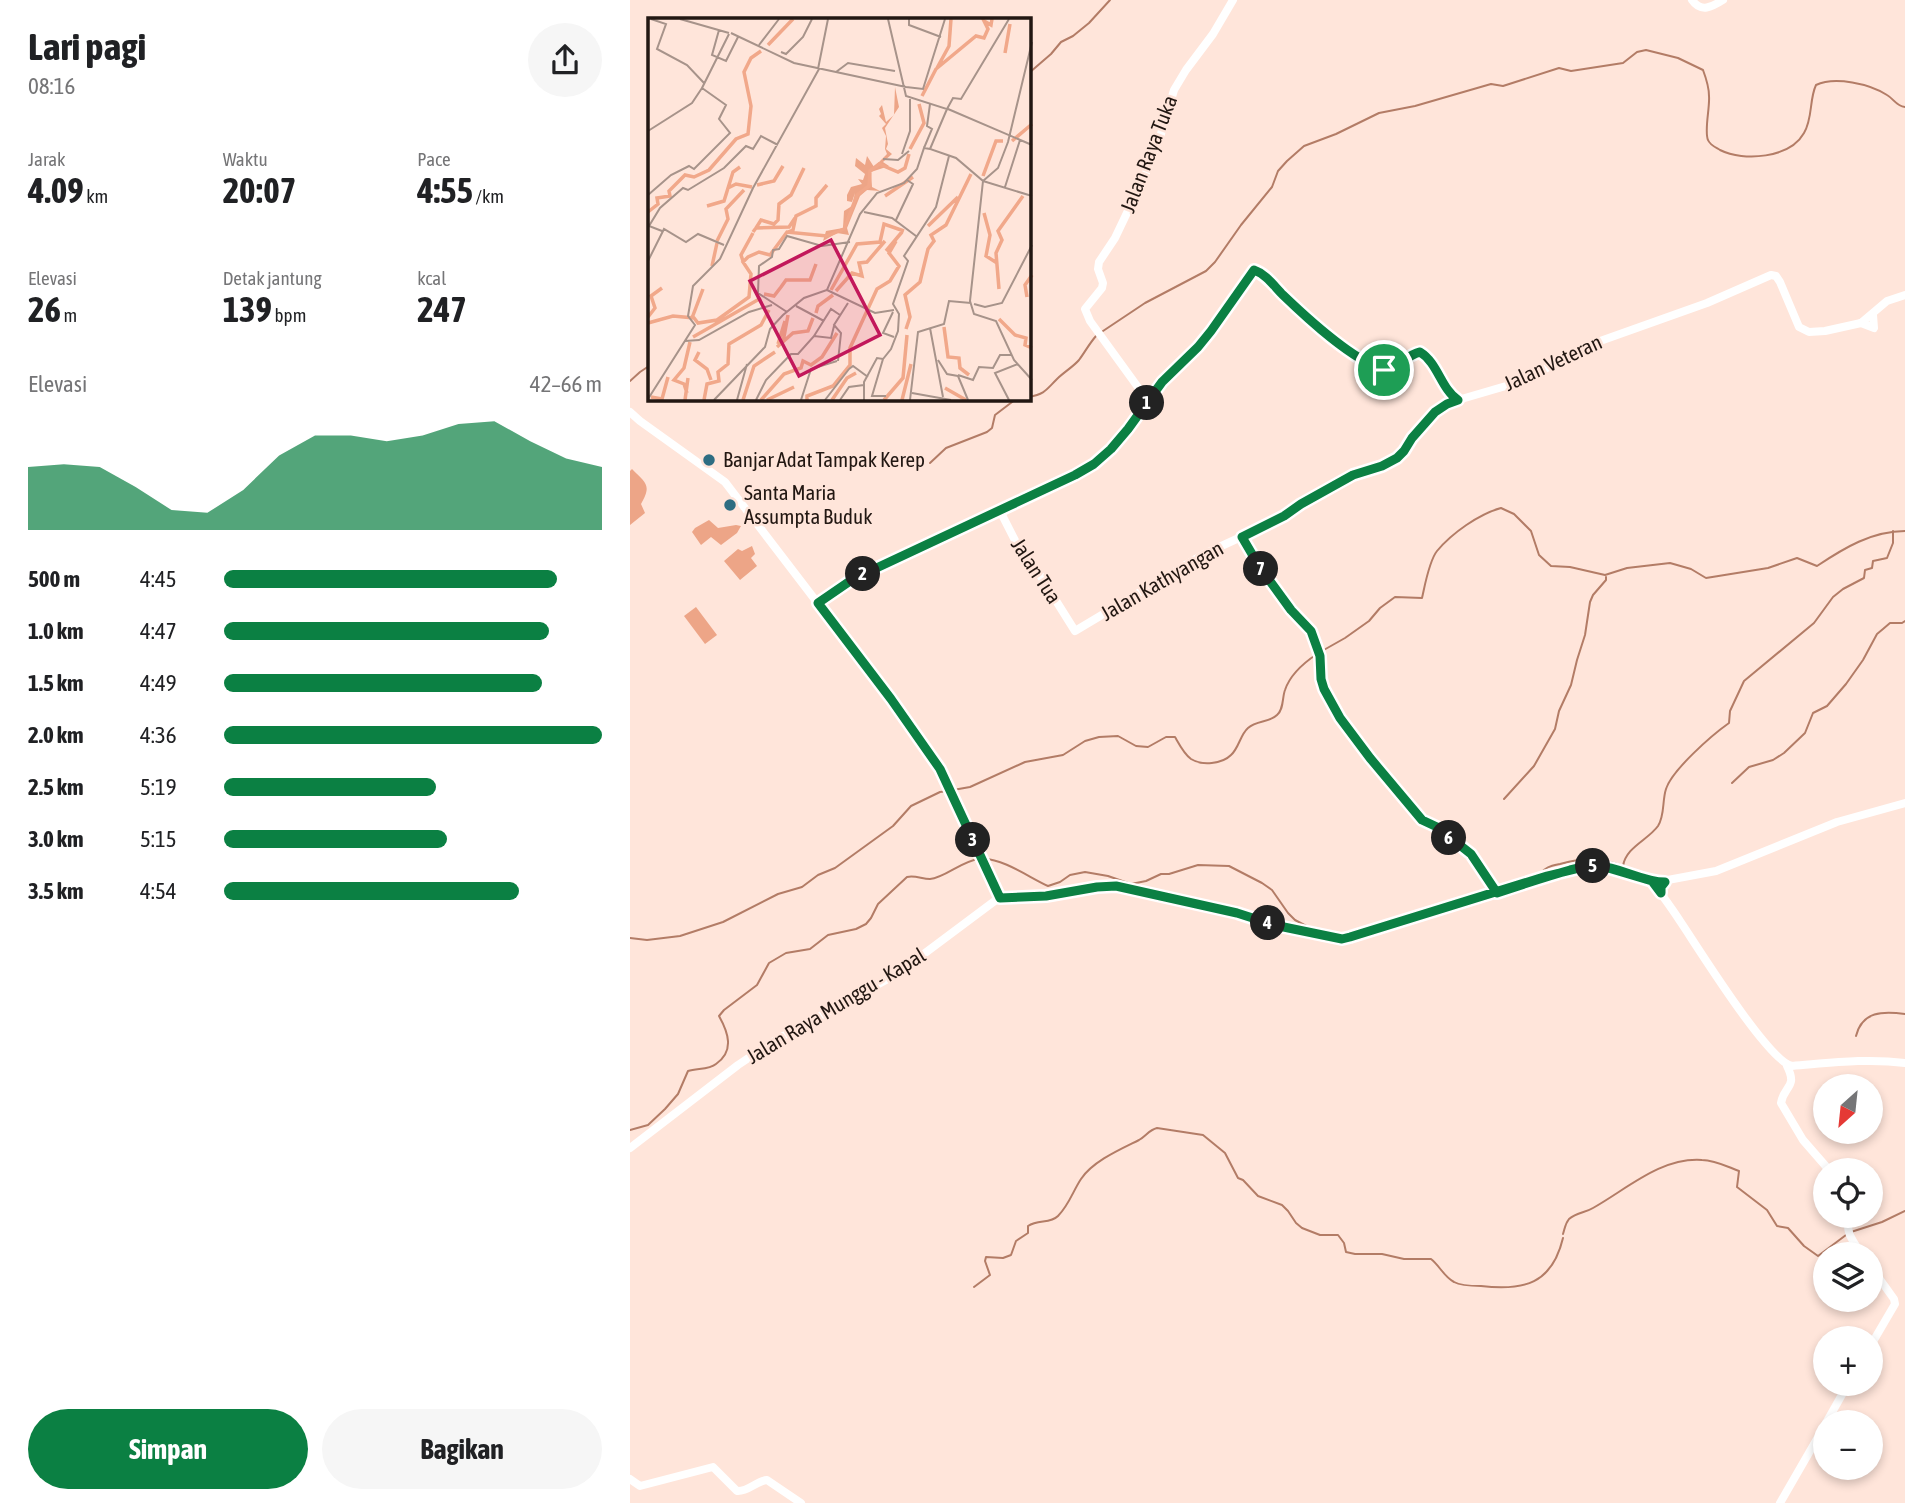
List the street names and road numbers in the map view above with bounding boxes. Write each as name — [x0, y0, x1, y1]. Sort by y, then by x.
street label: Jalan Raya Tuka — [1115, 92, 1181, 216]
street label: Jalan Veteran — [1500, 329, 1605, 395]
street label: Jalan Tua — [1007, 533, 1067, 608]
street label: Jalan Kathyangan — [1096, 535, 1227, 625]
street label: Jalan Raya Munggu - Kapal — [742, 942, 930, 1068]

